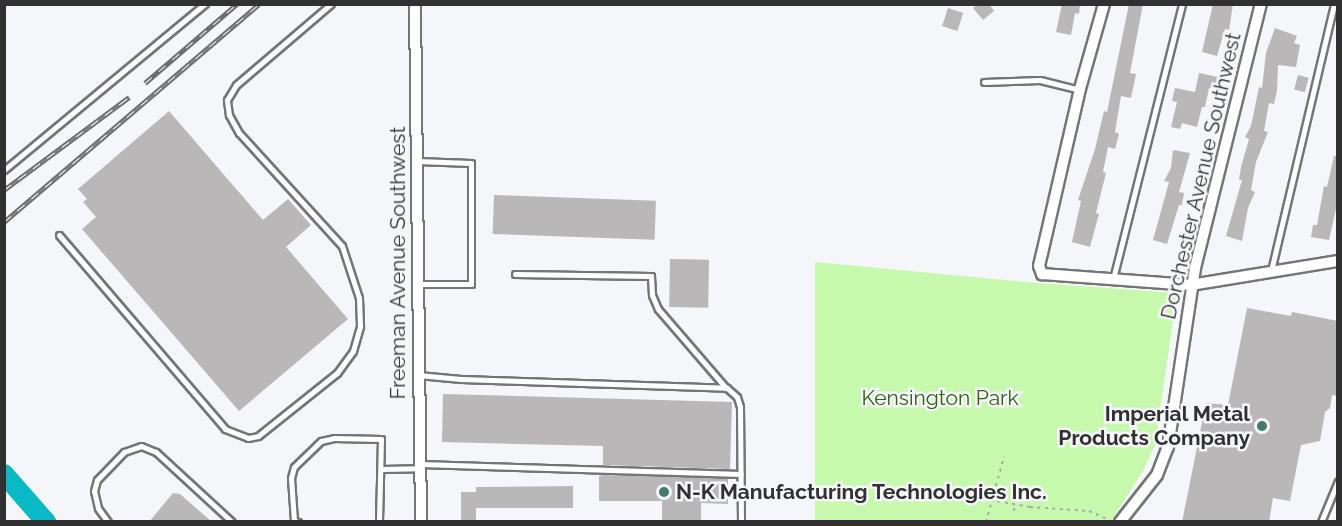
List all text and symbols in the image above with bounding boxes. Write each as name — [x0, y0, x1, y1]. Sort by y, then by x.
street label: Dorchester Avenue Southwest — [1156, 30, 1246, 322]
street label: Freeman Avenue Southwest — [385, 126, 411, 400]
park label: Kensington Park — [861, 385, 1019, 411]
place label: Imperial Metal Products Company — [1058, 401, 1250, 451]
marker: Imperial Metal Products Company — [1255, 419, 1269, 433]
place label: N-K Manufacturing Technologies Inc. — [676, 479, 1048, 505]
marker: N-K Manufacturing Technologies Inc. — [657, 485, 671, 499]

